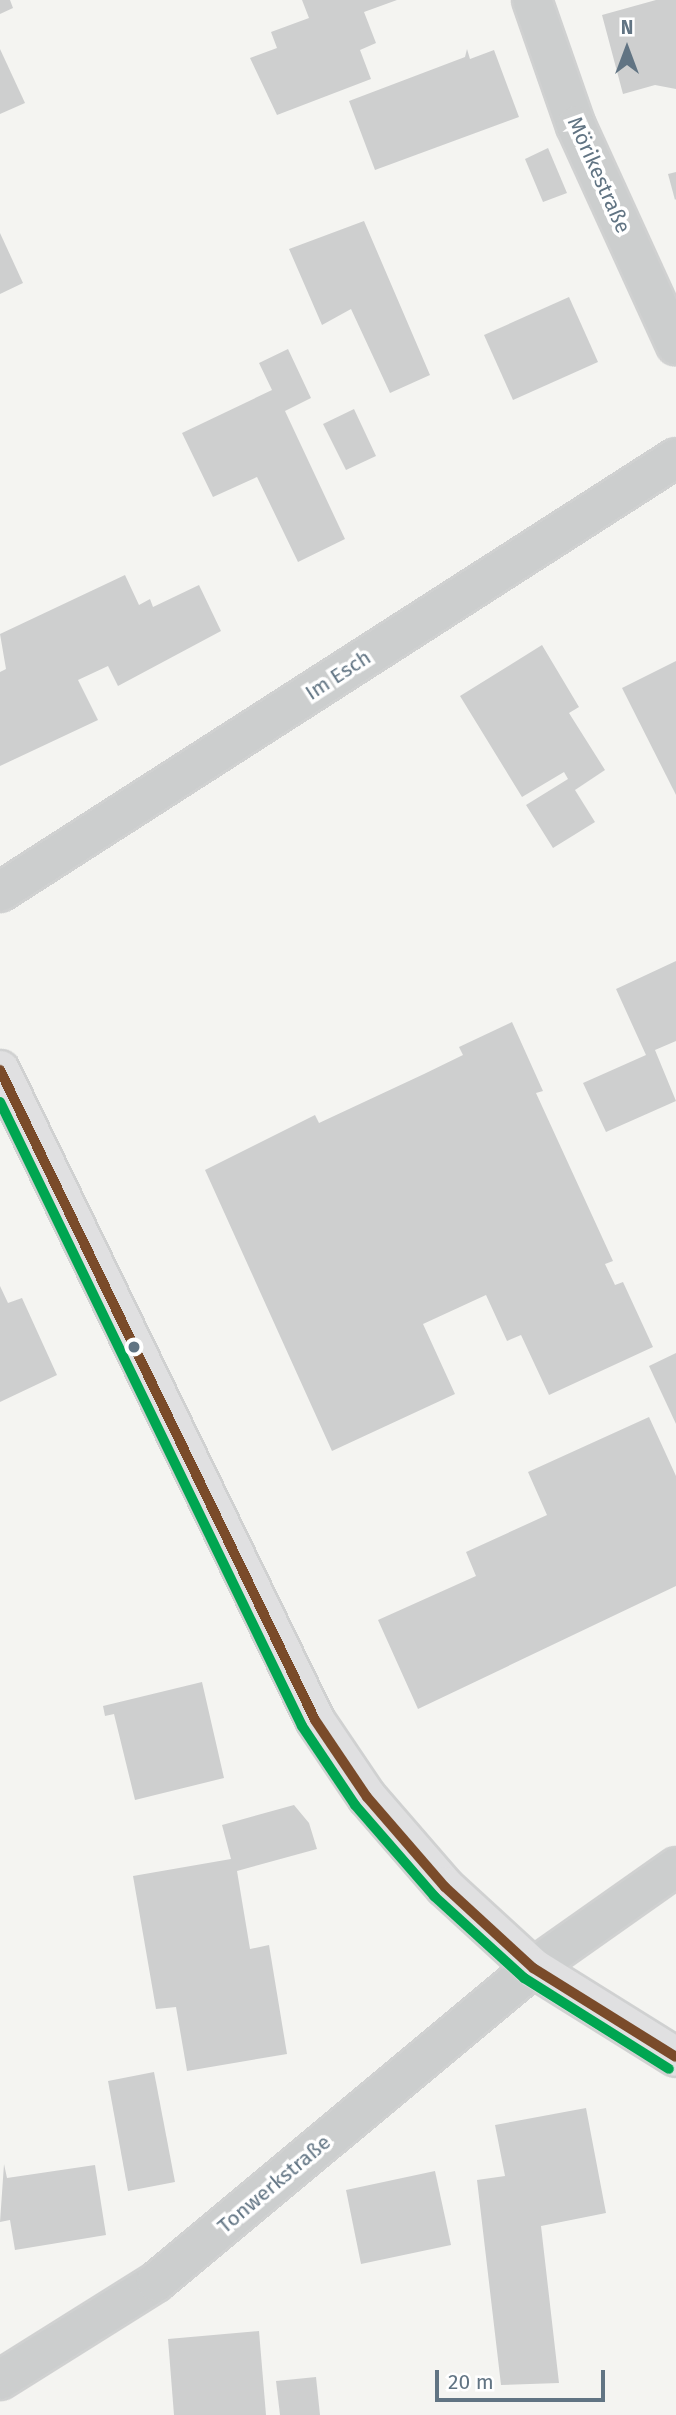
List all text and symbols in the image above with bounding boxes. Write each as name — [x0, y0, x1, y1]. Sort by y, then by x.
north arrow — [592, 14, 662, 84]
text: N — [621, 16, 633, 39]
street label: Mörikestraße — [562, 113, 636, 237]
street label: Im Esch — [301, 645, 375, 705]
unlabelled marker — [127, 1340, 141, 1354]
street label: Tonwerkstraße — [212, 2129, 336, 2239]
scale bar — [438, 2356, 608, 2400]
text: 20 m — [448, 2369, 494, 2395]

